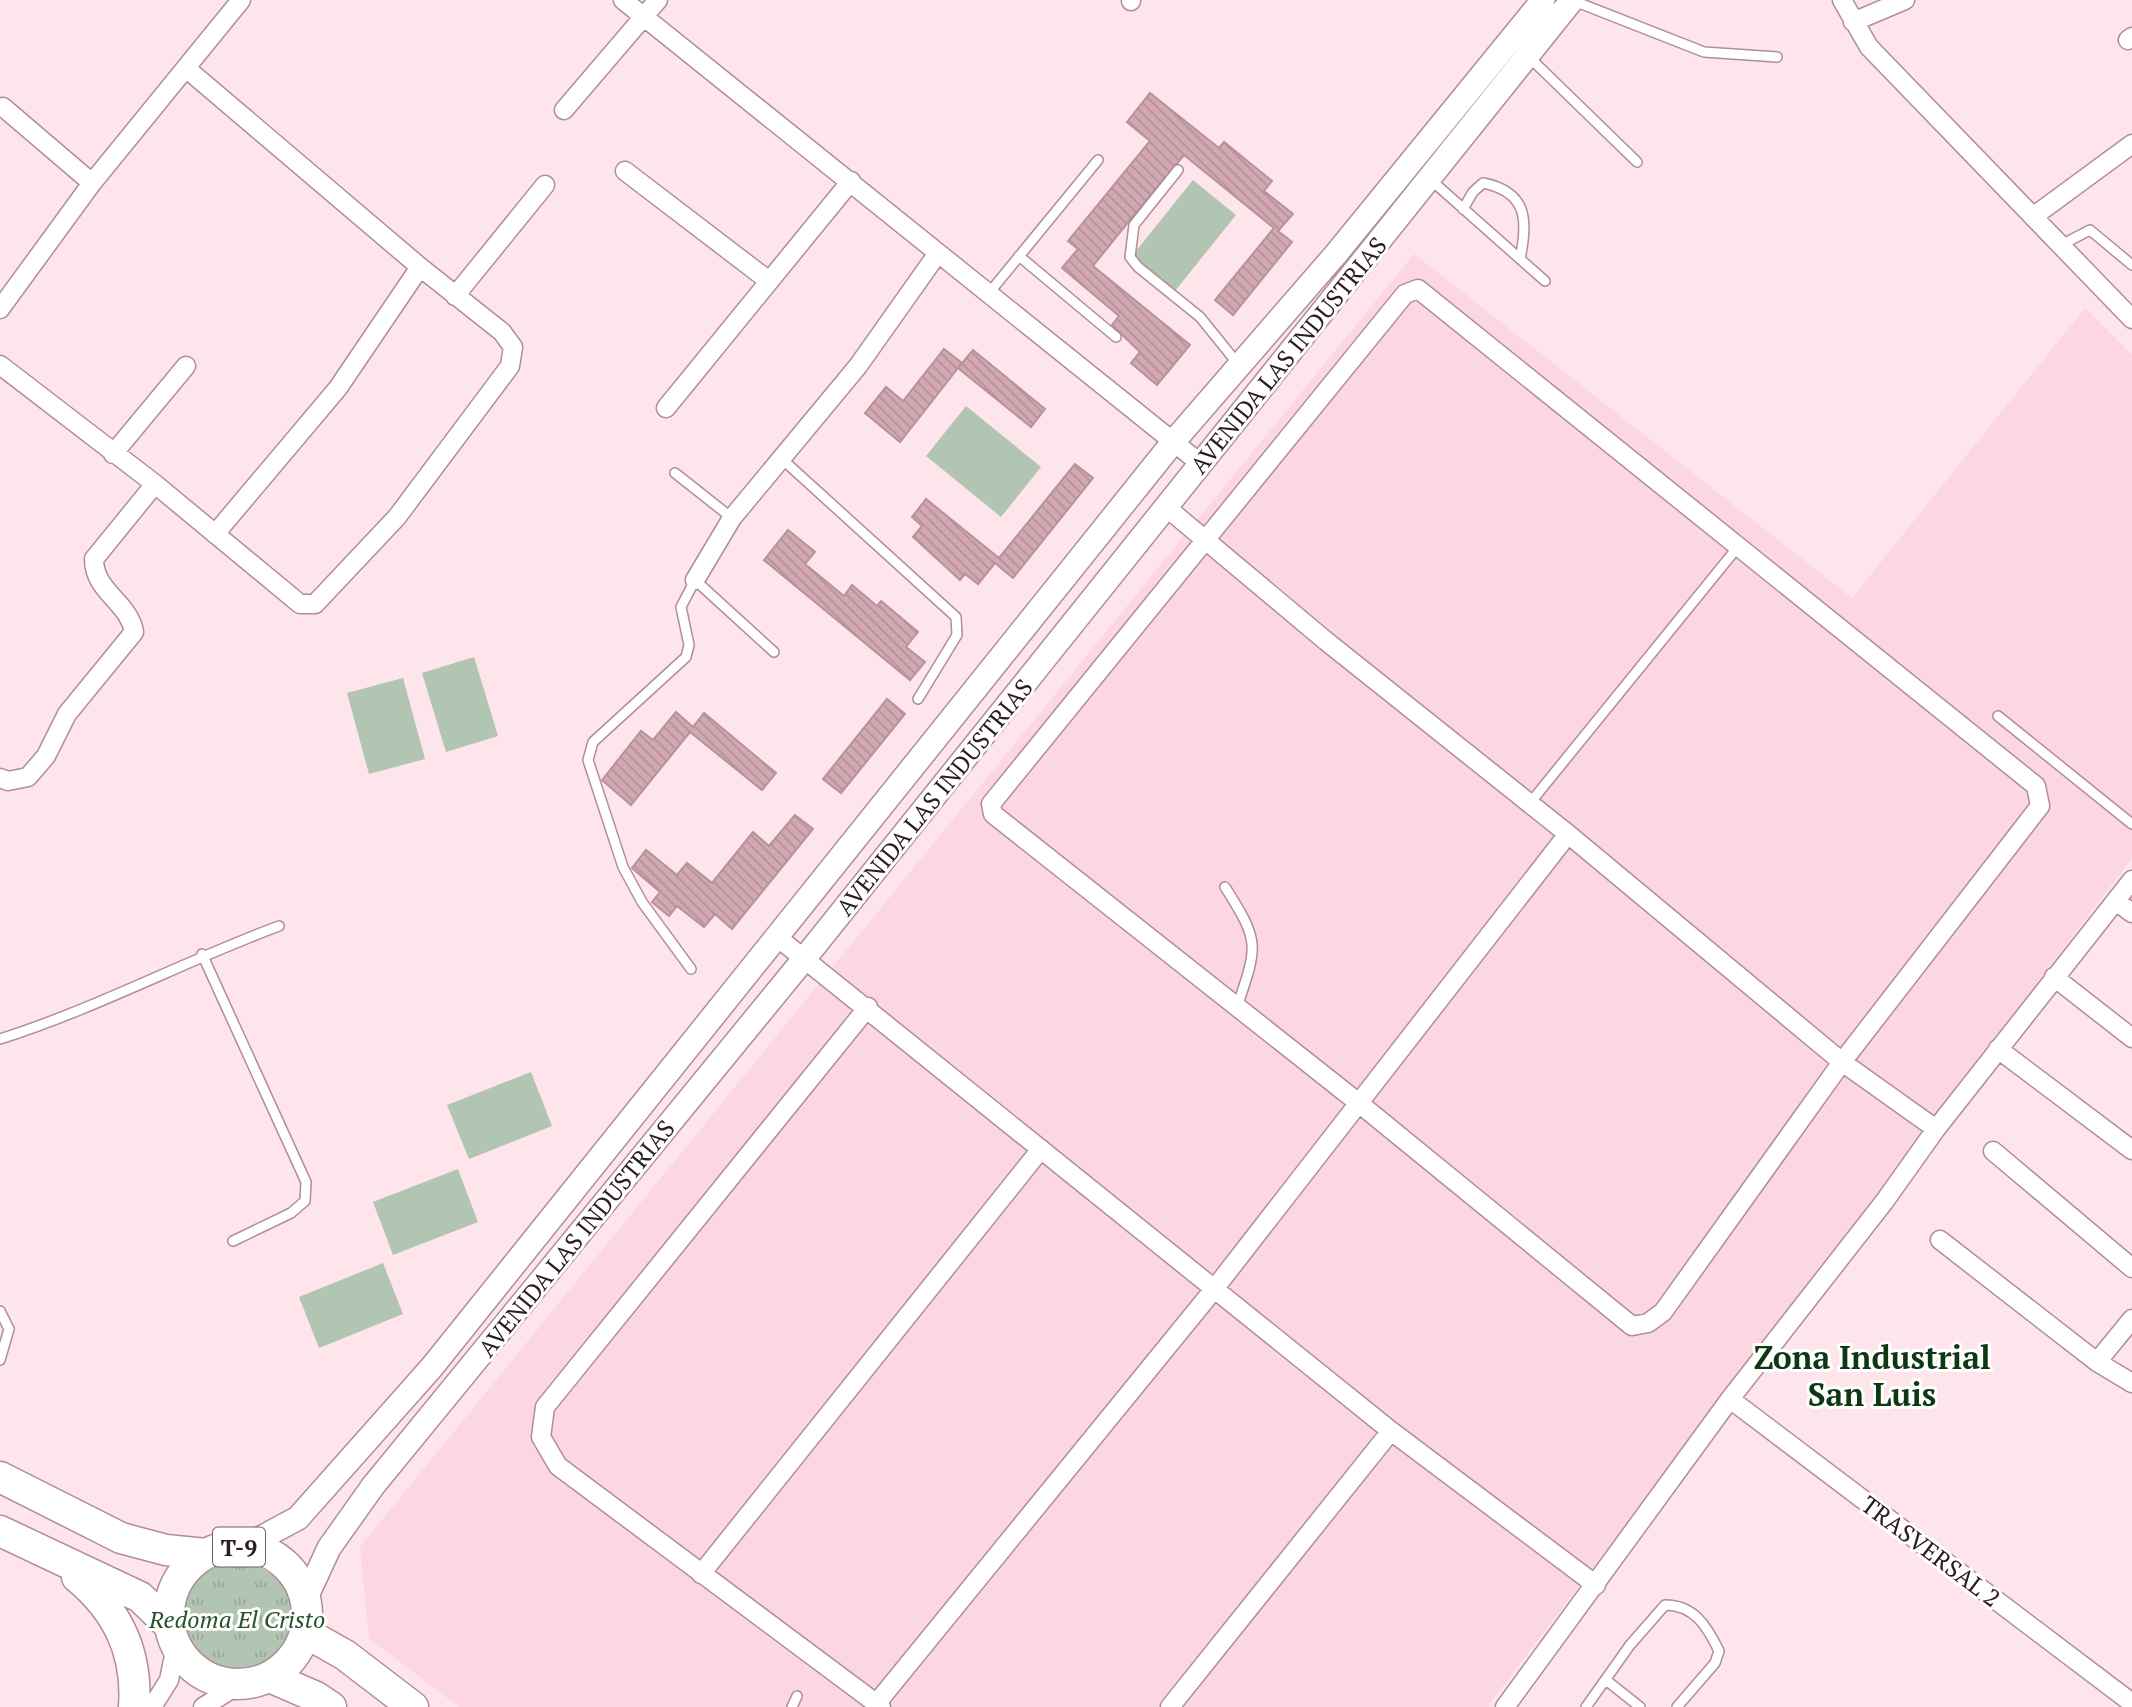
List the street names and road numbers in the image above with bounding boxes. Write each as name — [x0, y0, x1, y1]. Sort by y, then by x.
street label: AVENIDA LAS INDUSTRIAS — [1182, 230, 1394, 480]
street label: AVENIDA LAS INDUSTRIAS — [828, 672, 1040, 922]
street label: AVENIDA LAS INDUSTRIAS — [470, 1113, 682, 1363]
street label: TRASVERSAL 2 — [1855, 1488, 2007, 1614]
road number: T-9 — [213, 1528, 265, 1566]

